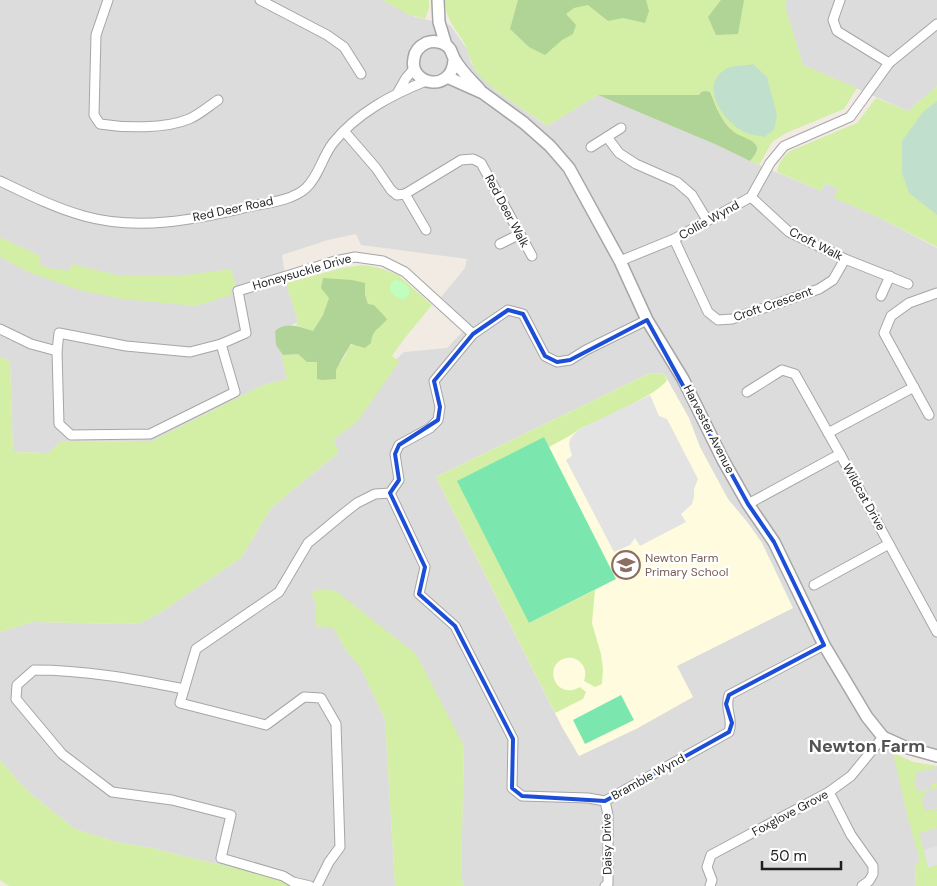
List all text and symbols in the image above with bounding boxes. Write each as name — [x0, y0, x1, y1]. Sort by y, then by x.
street label: Red Deer Walk — [481, 172, 533, 250]
street label: Red Deer Road — [191, 193, 275, 225]
street label: Collie Wynd — [676, 197, 742, 243]
street label: Croft Walk — [786, 224, 846, 264]
street label: Honeysuckle Drive — [251, 250, 353, 294]
street label: Croft Crescent — [731, 283, 815, 325]
street label: Harvester Avenue — [680, 382, 738, 476]
street label: Wildcat Drive — [839, 461, 889, 534]
school or university icon: Newton Farm Primary School — [611, 550, 641, 580]
place label: Newton Farm Primary School — [645, 550, 728, 580]
district label: Newton Farm — [809, 734, 925, 758]
street label: Bramble Wynd — [608, 750, 688, 804]
street label: Foxglove Grove — [749, 786, 831, 840]
street label: Daisy Drive — [598, 813, 616, 875]
scale bar — [762, 838, 841, 870]
text: 50 m — [770, 846, 807, 866]

